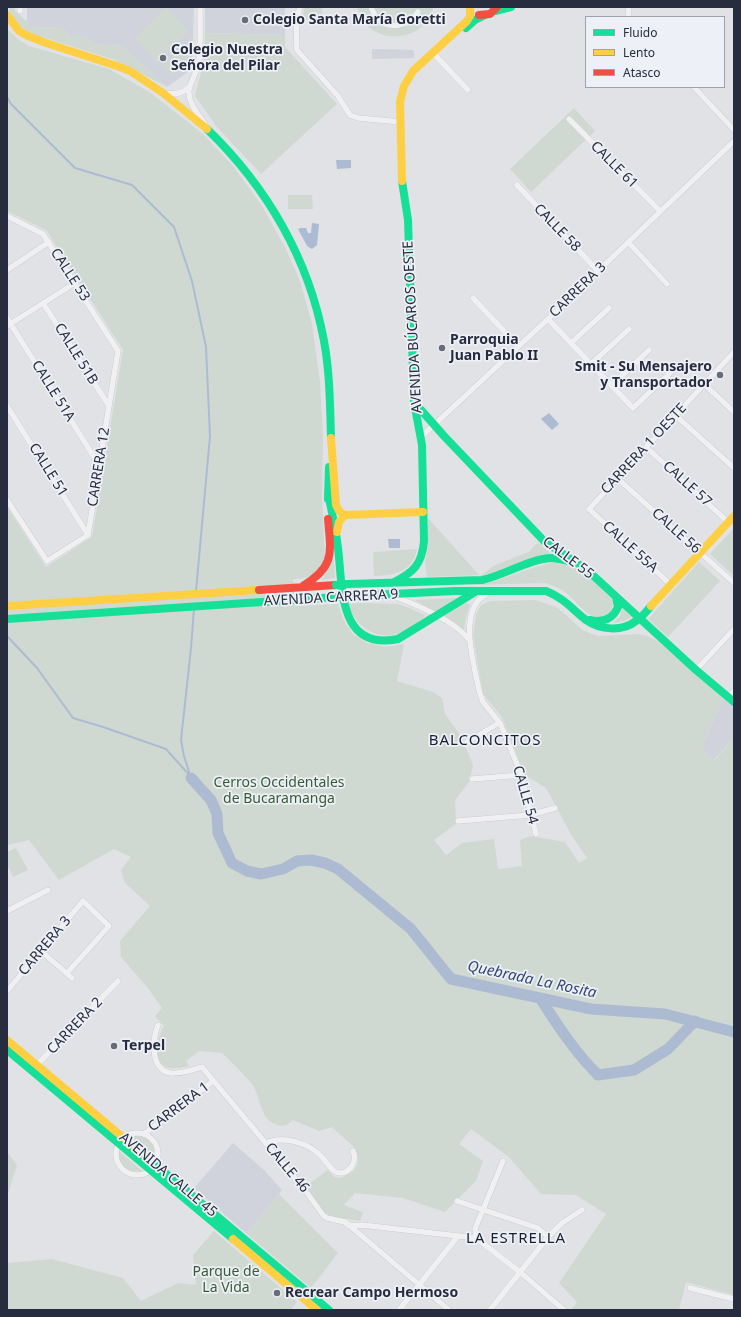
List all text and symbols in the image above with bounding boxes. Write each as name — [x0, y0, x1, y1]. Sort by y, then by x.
place label: Colegio Santa María Goretti — [253, 12, 446, 28]
marker: Colegio Santa María Goretti — [240, 15, 250, 25]
legend — [585, 16, 725, 88]
text: Fluido — [623, 24, 657, 41]
place label: Colegio Nuestra Señora del Pilar — [171, 42, 283, 74]
text: Lento — [623, 44, 655, 61]
marker: Colegio Nuestra Señora del Pilar — [158, 53, 168, 63]
text: Atasco — [623, 64, 661, 81]
street label: CALLE 61 — [587, 138, 641, 192]
street label: CALLE 58 — [530, 201, 584, 255]
street label: AVENIDA BÚCAROS OESTE — [400, 240, 426, 414]
street label: CALLE 53 — [47, 245, 93, 305]
street label: CARRERA 3 — [546, 259, 610, 321]
street label: CALLE 51B — [51, 320, 101, 388]
place label: Parroquia Juan Pablo II — [450, 332, 538, 364]
marker: Parroquia Juan Pablo II — [437, 343, 447, 353]
street label: CALLE 51A — [28, 357, 78, 425]
place label: Smit - Su Mensajero y Transportador — [575, 359, 712, 392]
marker: Smit - Su Mensajero y Transportador — [715, 370, 725, 380]
street label: CARRERA 1 OESTE — [598, 400, 690, 498]
street label: CARRERA 12 — [84, 426, 114, 508]
street label: CALLE 51 — [25, 440, 71, 500]
street label: CALLE 57 — [659, 458, 715, 510]
street label: CALLE 56 — [648, 505, 704, 557]
street label: CALLE 55A — [599, 518, 661, 576]
street label: CALLE 55 — [539, 533, 597, 583]
street label: AVENIDA CARRERA 9 — [263, 586, 399, 610]
district label: BALCONCITOS — [429, 732, 541, 750]
street label: CALLE 54 — [509, 764, 541, 826]
park label: Cerros Occidentales de Bucaramanga — [213, 775, 345, 808]
street label: CARRERA 3 — [15, 913, 75, 979]
water label: Quebrada La Rosita — [466, 958, 598, 1002]
street label: CARRERA 2 — [44, 994, 106, 1058]
place label: Terpel — [122, 1038, 165, 1054]
marker: Terpel — [109, 1041, 119, 1051]
street label: CARRERA 1 — [145, 1079, 213, 1135]
street label: AVENIDA CALLE 45 — [116, 1129, 220, 1221]
street label: CALLE 46 — [261, 1140, 313, 1196]
district label: LA ESTRELLA — [466, 1230, 566, 1248]
park label: Parque de La Vida — [192, 1264, 260, 1296]
place label: Recrear Campo Hermoso — [285, 1285, 458, 1301]
marker: Recrear Campo Hermoso — [272, 1288, 282, 1298]

